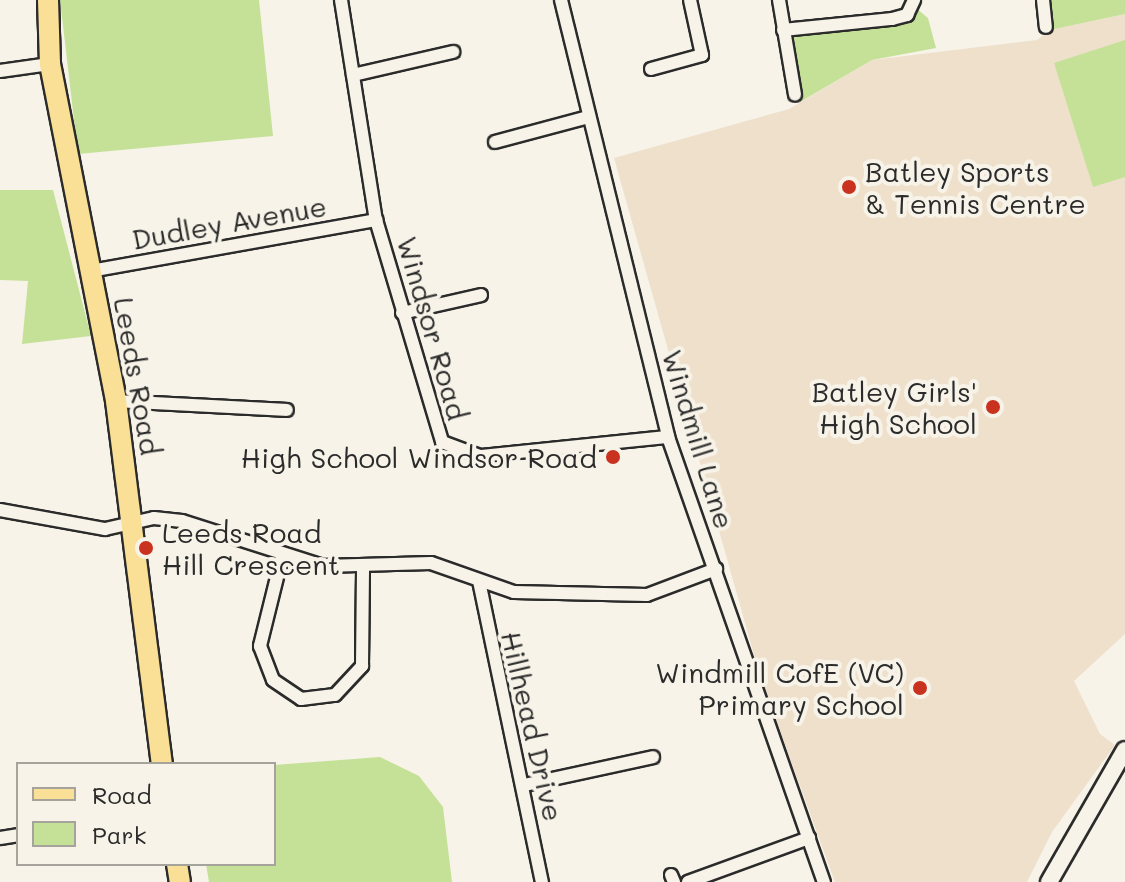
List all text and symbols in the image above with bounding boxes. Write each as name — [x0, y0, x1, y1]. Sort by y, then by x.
place label: Batley Sports & Tennis Centre — [865, 154, 1086, 220]
marker: Batley Sports & Tennis Centre — [840, 178, 858, 196]
street label: Dudley Avenue — [129, 188, 329, 256]
street label: Windsor Road — [391, 232, 475, 424]
street label: Leeds Road — [108, 295, 168, 457]
street label: Windmill Lane — [656, 345, 742, 533]
place label: Batley Girls' High School — [812, 374, 977, 440]
marker: Batley Girls' High School — [984, 398, 1002, 416]
place label: High School Windsor Road — [241, 440, 597, 474]
marker: High School Windsor Road — [604, 448, 622, 466]
place label: Leeds Road Hill Crescent — [162, 515, 340, 581]
marker: Leeds Road Hill Crescent — [137, 539, 155, 557]
street label: Hillhead Drive — [495, 628, 571, 824]
place label: Windmill CofE (VC) Primary School — [655, 655, 904, 721]
marker: Windmill CofE (VC) Primary School — [911, 679, 929, 697]
legend — [16, 762, 276, 866]
text: Road — [92, 779, 152, 810]
text: Park — [92, 819, 146, 850]

